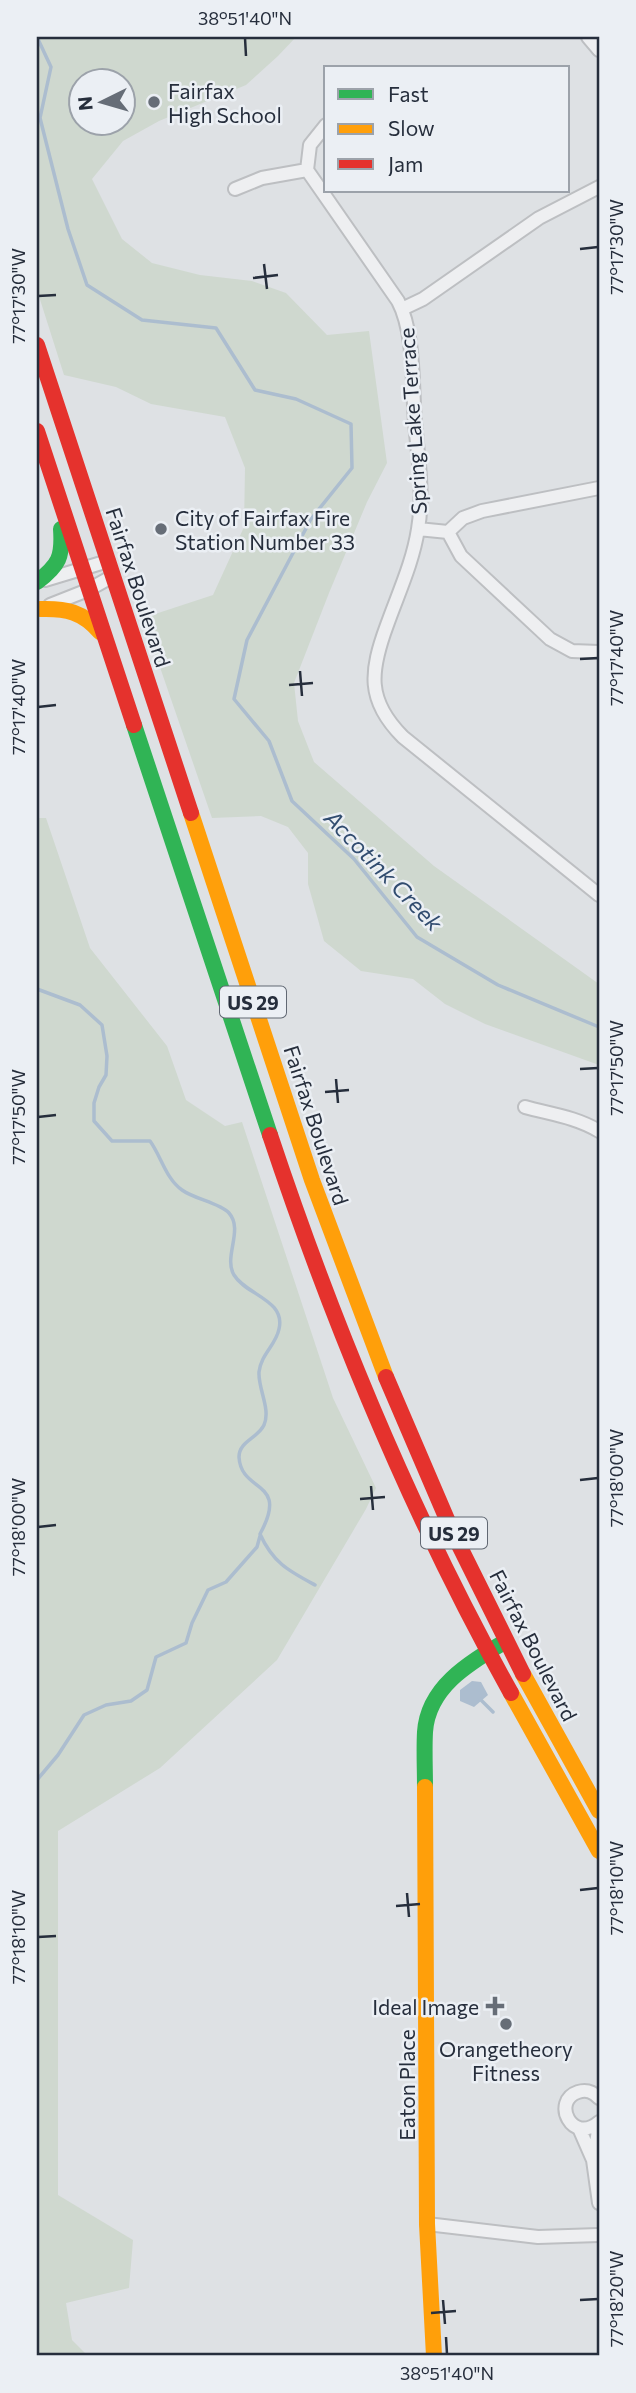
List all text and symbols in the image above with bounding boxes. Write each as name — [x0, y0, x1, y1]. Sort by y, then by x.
text: 38°51'40"N — [198, 7, 292, 29]
north arrow — [66, 66, 136, 136]
legend — [324, 66, 570, 192]
place label: Fairfax High School — [168, 78, 282, 127]
text: Fast — [388, 81, 429, 106]
marker: Fairfax High School — [146, 94, 162, 110]
text: N — [72, 95, 97, 112]
text: Slow — [388, 115, 435, 140]
text: Jam — [388, 151, 423, 176]
text: 77°17'30"W — [605, 199, 627, 295]
text: 77°17'30"W — [7, 248, 29, 344]
street label: Spring Lake Terrace — [393, 327, 431, 515]
street label: Fairfax Boulevard — [101, 504, 177, 670]
place label: City of Fairfax Fire Station Number 33 — [175, 505, 355, 554]
marker: City of Fairfax Fire Station Number 33 — [153, 521, 169, 537]
text: 77°17'40"W — [605, 610, 627, 706]
text: 77°17'40"W — [7, 659, 29, 755]
water label: Accotink Creek — [318, 803, 449, 937]
road number: US 29 — [220, 986, 286, 1018]
text: 77°17'50"W — [605, 1020, 627, 1116]
street label: Fairfax Boulevard — [279, 1042, 355, 1208]
text: 77°17'50"W — [7, 1069, 29, 1165]
text: 77°18'00"W — [605, 1429, 627, 1527]
text: 77°18'00"W — [7, 1478, 29, 1576]
road number: US 29 — [421, 1518, 487, 1548]
street label: Fairfax Boulevard — [485, 1565, 583, 1725]
text: 77°18'10"W — [605, 1841, 627, 1935]
text: 77°18'10"W — [7, 1890, 29, 1984]
place label: Ideal Image — [372, 1994, 479, 2019]
marker: Ideal Image — [485, 1996, 505, 2016]
marker: Orangetheory Fitness — [498, 2016, 514, 2032]
street label: Eaton Place — [394, 2029, 419, 2141]
place label: Orangetheory Fitness — [439, 2036, 573, 2085]
text: 77°18'20"W — [605, 2251, 627, 2347]
text: 38°51'40"N — [400, 2362, 494, 2384]

